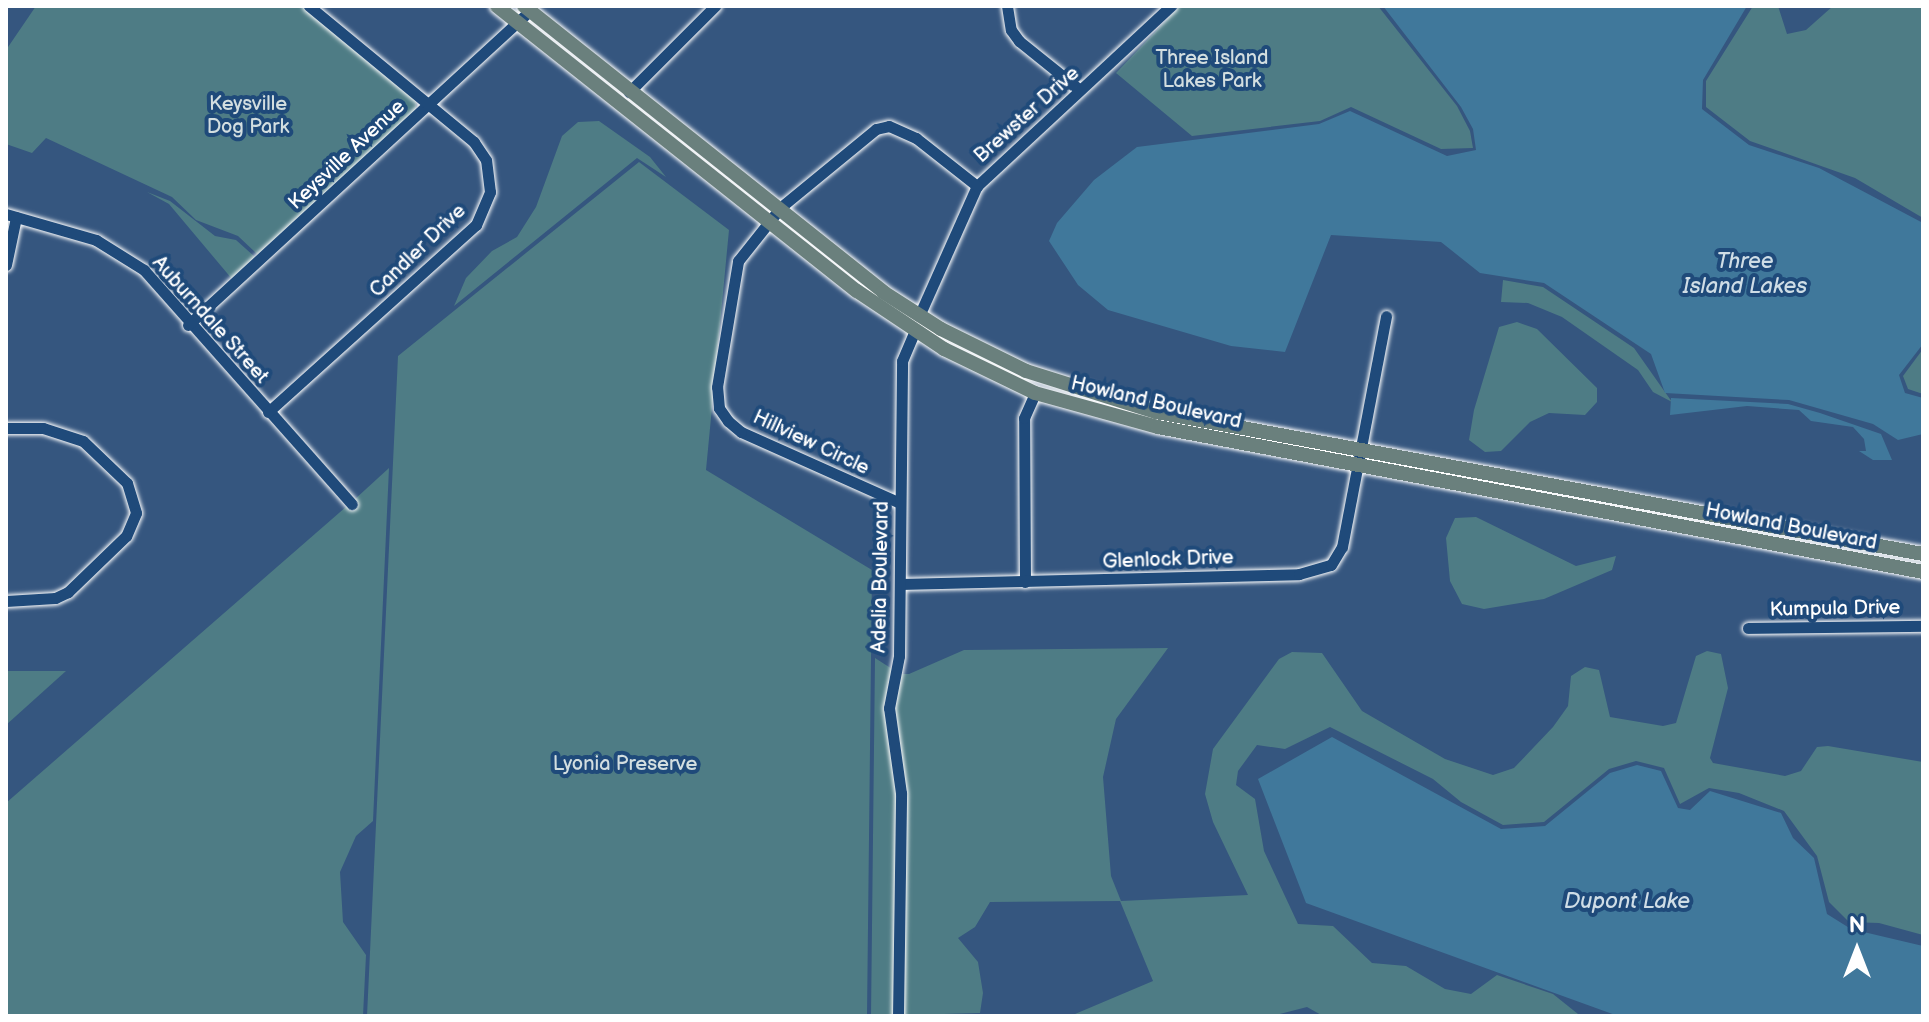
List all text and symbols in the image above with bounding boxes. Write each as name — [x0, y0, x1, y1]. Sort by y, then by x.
park label: Three Island Lakes Park — [1156, 46, 1268, 93]
street label: Brewster Drive — [970, 62, 1084, 168]
park label: Keysville Dog Park — [207, 93, 289, 140]
street label: Keysville Avenue — [284, 95, 410, 215]
street label: Candler Drive — [365, 199, 471, 303]
water label: Three Island Lakes — [1683, 248, 1807, 300]
street label: Auburndale Street — [147, 251, 273, 389]
street label: Howland Boulevard — [1068, 372, 1244, 434]
street label: Hillview Circle — [749, 406, 873, 480]
street label: Howland Boulevard — [1703, 499, 1879, 555]
street label: Adelia Boulevard — [868, 501, 894, 653]
street label: Glenlock Drive — [1102, 546, 1234, 574]
street label: Kumpula Drive — [1769, 596, 1901, 622]
park label: Lyonia Preserve — [553, 752, 697, 776]
water label: Dupont Lake — [1564, 889, 1690, 915]
north arrow — [1817, 910, 1897, 990]
text: N — [1849, 912, 1865, 939]

